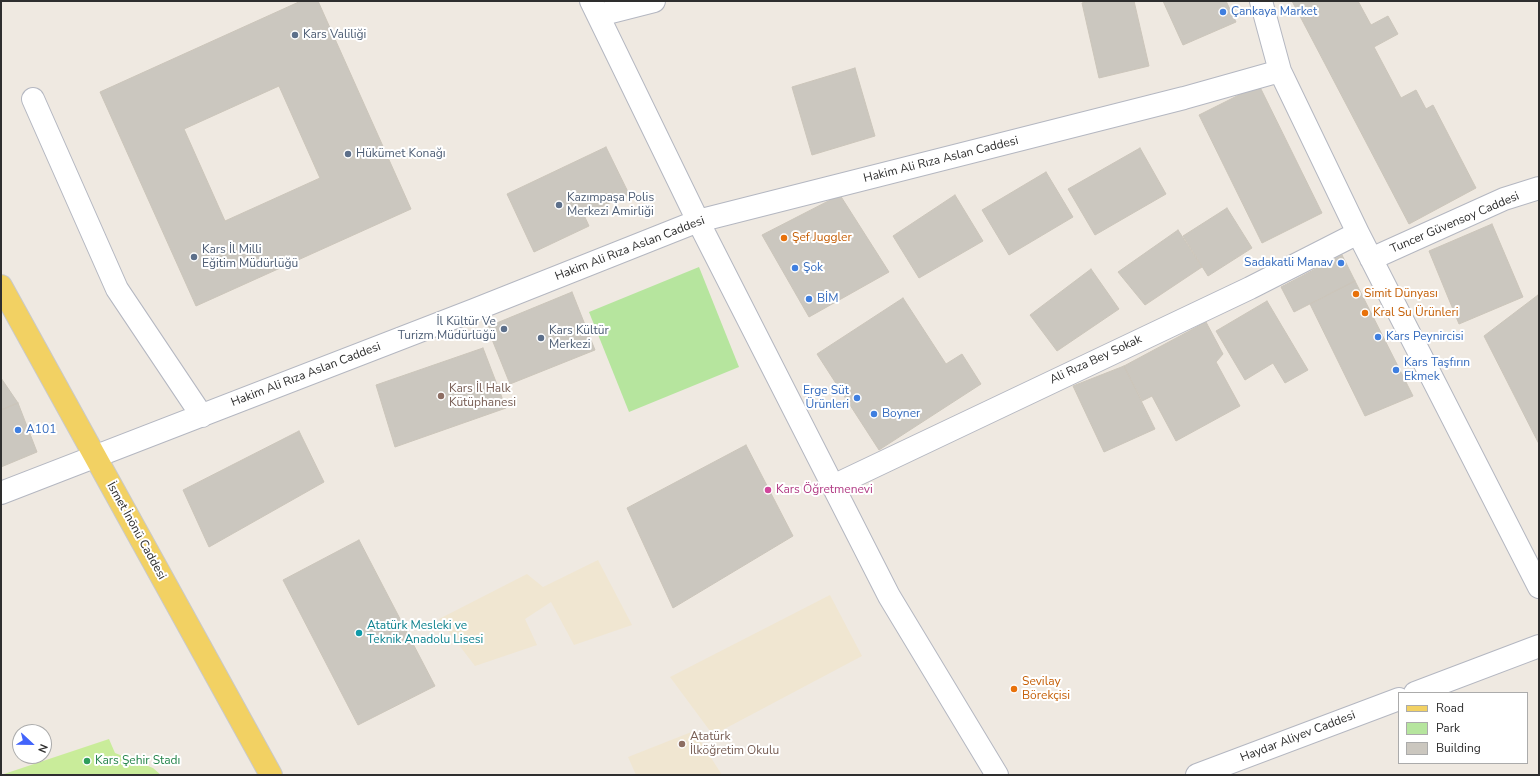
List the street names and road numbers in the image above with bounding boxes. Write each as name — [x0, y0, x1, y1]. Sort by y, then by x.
street label: Hakim Ali Rıza Aslan Caddesi — [862, 134, 1020, 186]
street label: Tuncer Güvensoy Caddesi — [1388, 189, 1522, 257]
street label: Hakim Ali Rıza Aslan Caddesi — [553, 214, 707, 284]
street label: Ali Rıza Bey Sokak — [1048, 332, 1144, 388]
street label: Hakim Ali Rıza Aslan Caddesi — [229, 340, 383, 410]
street label: İsmet İnönü Caddesi — [103, 480, 169, 582]
street label: Haydar Aliyev Caddesi — [1238, 708, 1358, 766]

